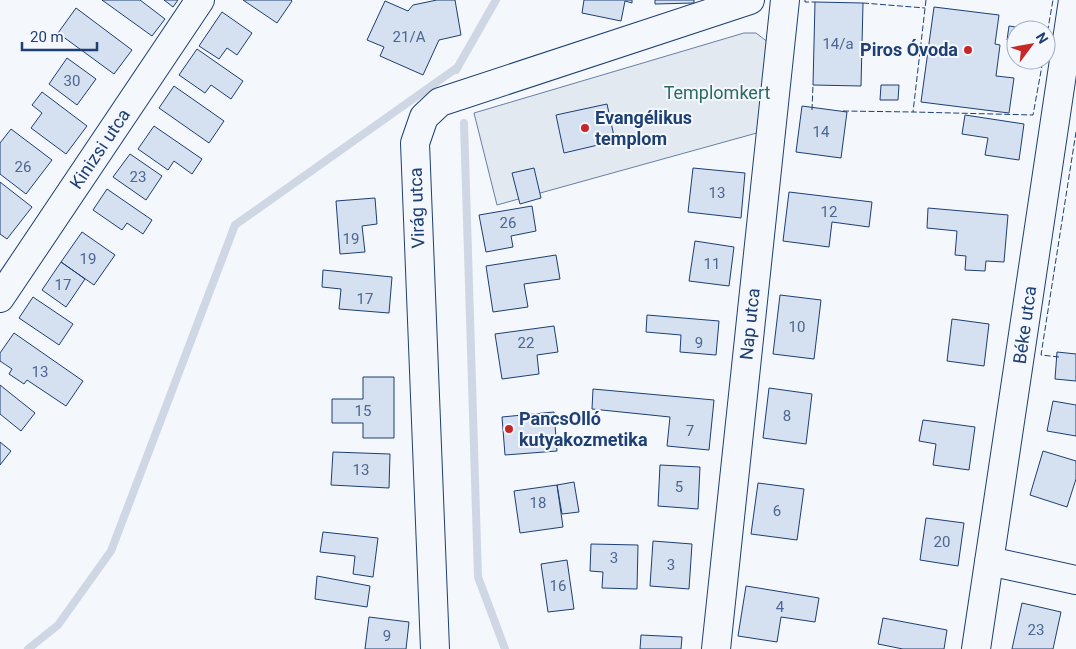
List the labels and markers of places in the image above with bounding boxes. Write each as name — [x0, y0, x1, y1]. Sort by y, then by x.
place label: Piros Óvoda — [860, 39, 958, 60]
marker: Piros Óvoda — [962, 44, 974, 56]
place label: Evangélikus templom — [595, 107, 692, 149]
marker: Evangélikus templom — [579, 122, 591, 134]
place label: PancsOlló kutyakozmetika — [519, 408, 648, 450]
marker: PancsOlló kutyakozmetika — [503, 423, 515, 435]

